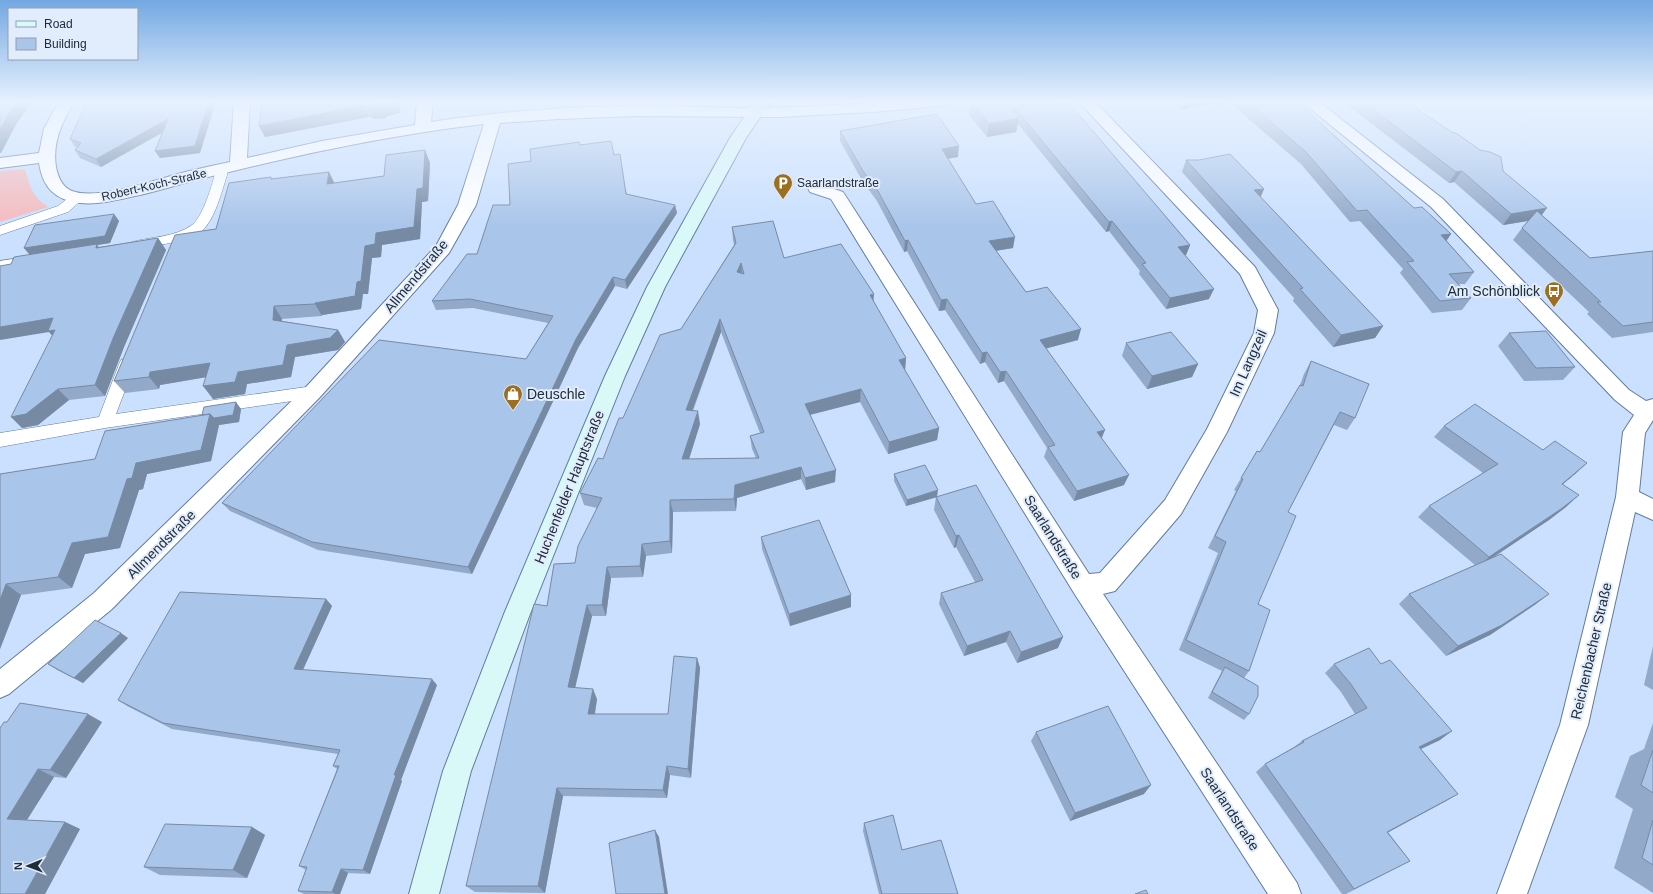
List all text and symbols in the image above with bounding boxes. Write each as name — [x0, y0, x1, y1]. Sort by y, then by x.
legend — [8, 8, 138, 60]
text: Road — [44, 17, 73, 31]
text: Building — [44, 37, 87, 51]
street label: Robert-Koch-Straße — [100, 166, 208, 204]
parking icon: Saarlandstraße — [772, 172, 794, 200]
place label: Saarlandstraße — [797, 176, 879, 190]
street label: Allmendstraße — [381, 236, 451, 316]
bus stop icon: Am Schönblick — [1543, 280, 1565, 308]
place label: Am Schönblick — [1447, 283, 1541, 299]
street label: Im Langzeil — [1226, 327, 1270, 399]
shop icon: Deuschle — [502, 383, 524, 411]
place label: Deuschle — [527, 386, 586, 402]
street label: Huchenfelder Hauptstraße — [531, 408, 607, 566]
street label: Saarlandstraße — [1021, 492, 1085, 582]
street label: Allmendstraße — [123, 506, 199, 582]
street label: Reichenbacher Straße — [1567, 581, 1615, 721]
street label: Saarlandstraße — [1197, 765, 1263, 854]
north arrow — [8, 846, 48, 886]
text: N — [12, 862, 24, 870]

